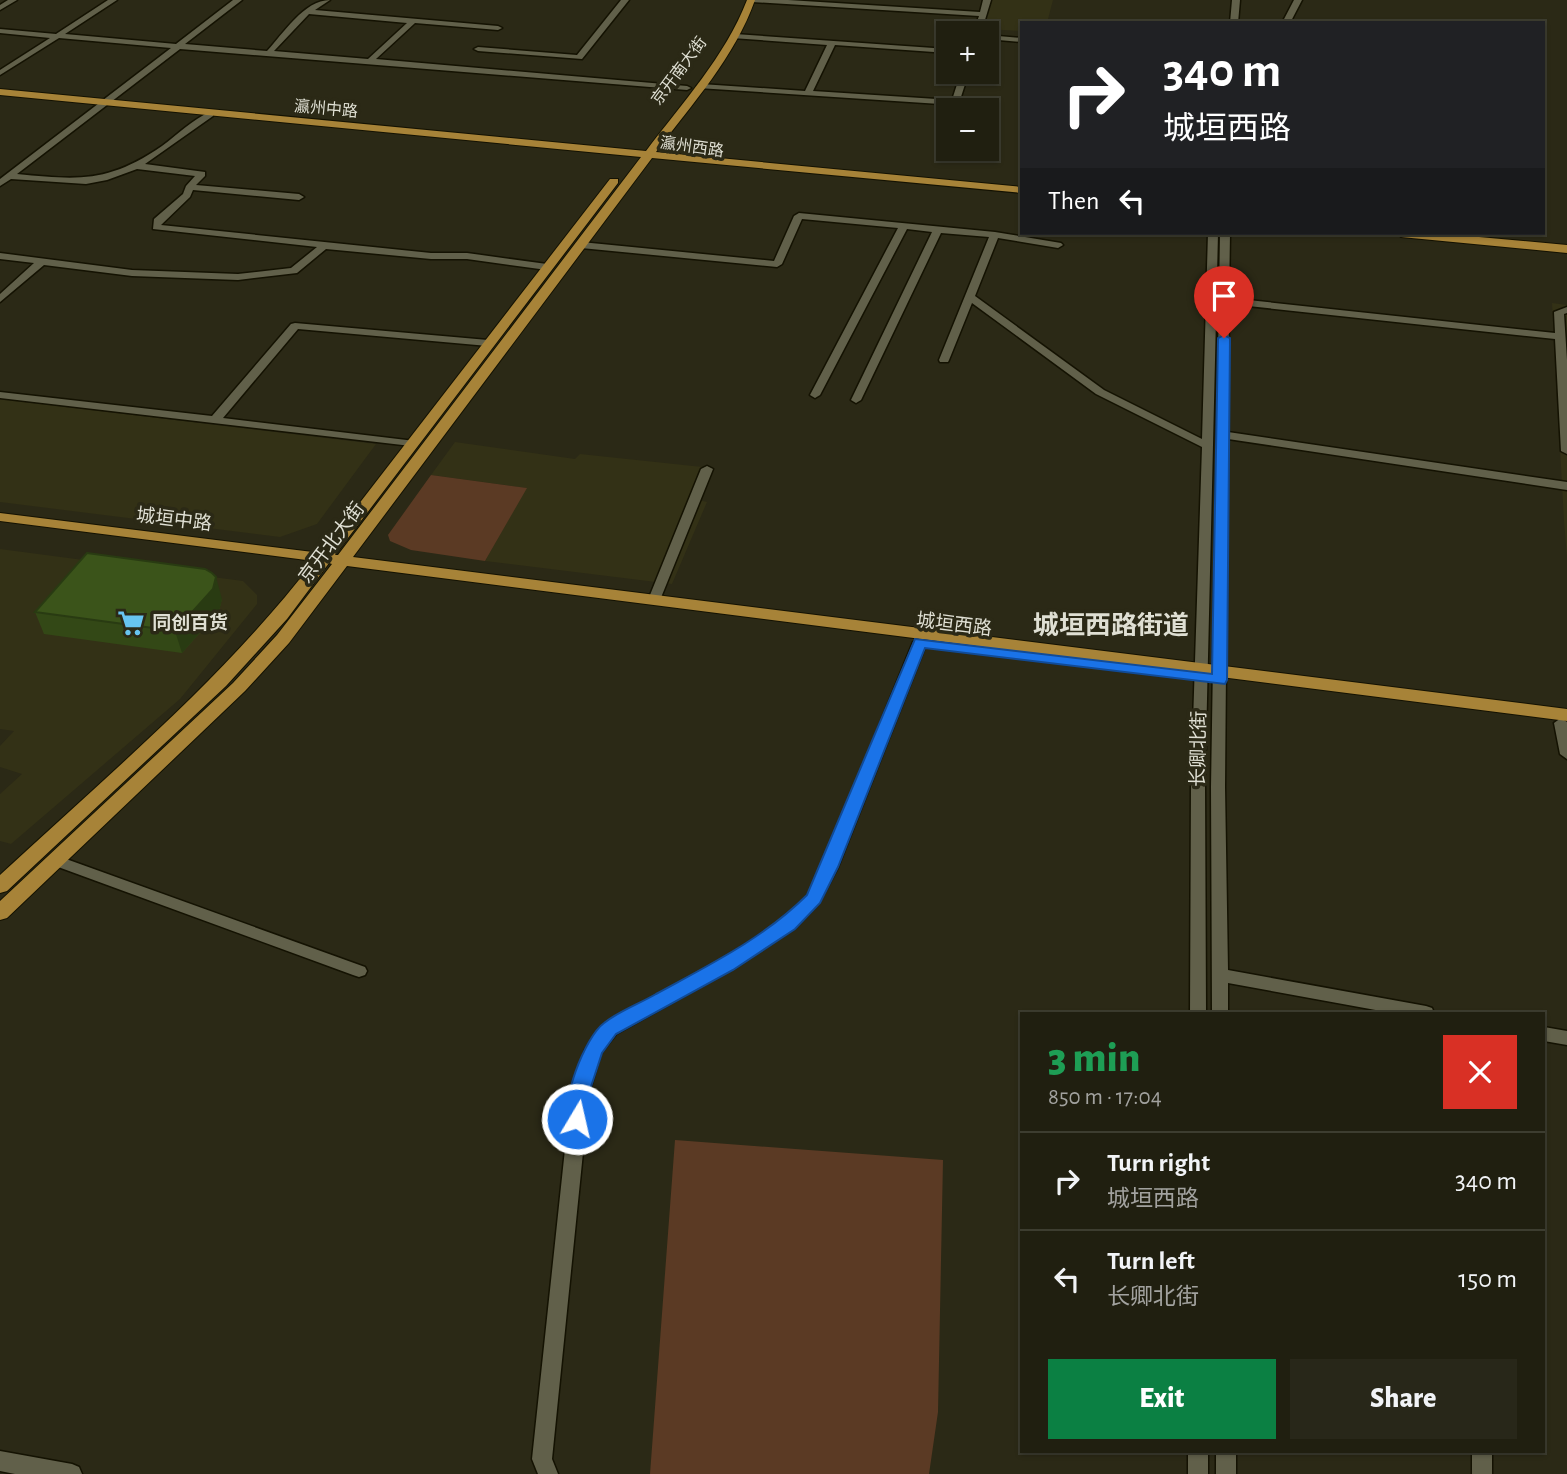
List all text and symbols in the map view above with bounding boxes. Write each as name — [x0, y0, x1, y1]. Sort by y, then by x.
map controls — [936, 21, 999, 161]
button: + — [936, 21, 999, 84]
street label: 京开南大街 — [648, 34, 709, 108]
text: 340 m — [1163, 47, 1281, 96]
icon: right — [1048, 49, 1139, 140]
street label: 瀛州中路 — [293, 96, 359, 120]
button: − — [936, 98, 999, 161]
text: 城垣西路 — [1163, 113, 1291, 145]
street label: 瀛州西路 — [659, 133, 725, 159]
icon: left — [1113, 182, 1151, 220]
text: Then — [1048, 188, 1099, 214]
pin — [1194, 266, 1254, 338]
icon: arrive — [1205, 277, 1243, 315]
street label: 京开北大街 — [295, 499, 368, 587]
street label: 城垣中路 — [135, 505, 213, 534]
supermarket icon: 同创百货 — [116, 608, 146, 638]
street label: 城垣西路 — [915, 610, 993, 639]
district label: 城垣西路街道 — [1033, 611, 1189, 639]
place label: 同创百货 — [152, 612, 228, 633]
street label: 长卿北街 — [1188, 711, 1209, 787]
button: close — [1443, 1035, 1517, 1109]
text: 3 min — [1048, 1037, 1140, 1079]
position arrow — [540, 1082, 614, 1156]
text: 850 m · 17:04 — [1048, 1086, 1162, 1109]
text: Turn right — [1107, 1150, 1210, 1176]
icon: right — [1048, 1162, 1086, 1200]
text: 340 m — [1455, 1168, 1517, 1194]
text: 城垣西路 — [1107, 1188, 1199, 1211]
text: Turn left — [1107, 1248, 1195, 1274]
icon: left — [1048, 1260, 1086, 1298]
text: 150 m — [1458, 1266, 1517, 1292]
text: 长卿北街 — [1107, 1286, 1199, 1309]
button: Exit — [1048, 1359, 1276, 1439]
button: Share — [1290, 1359, 1517, 1439]

